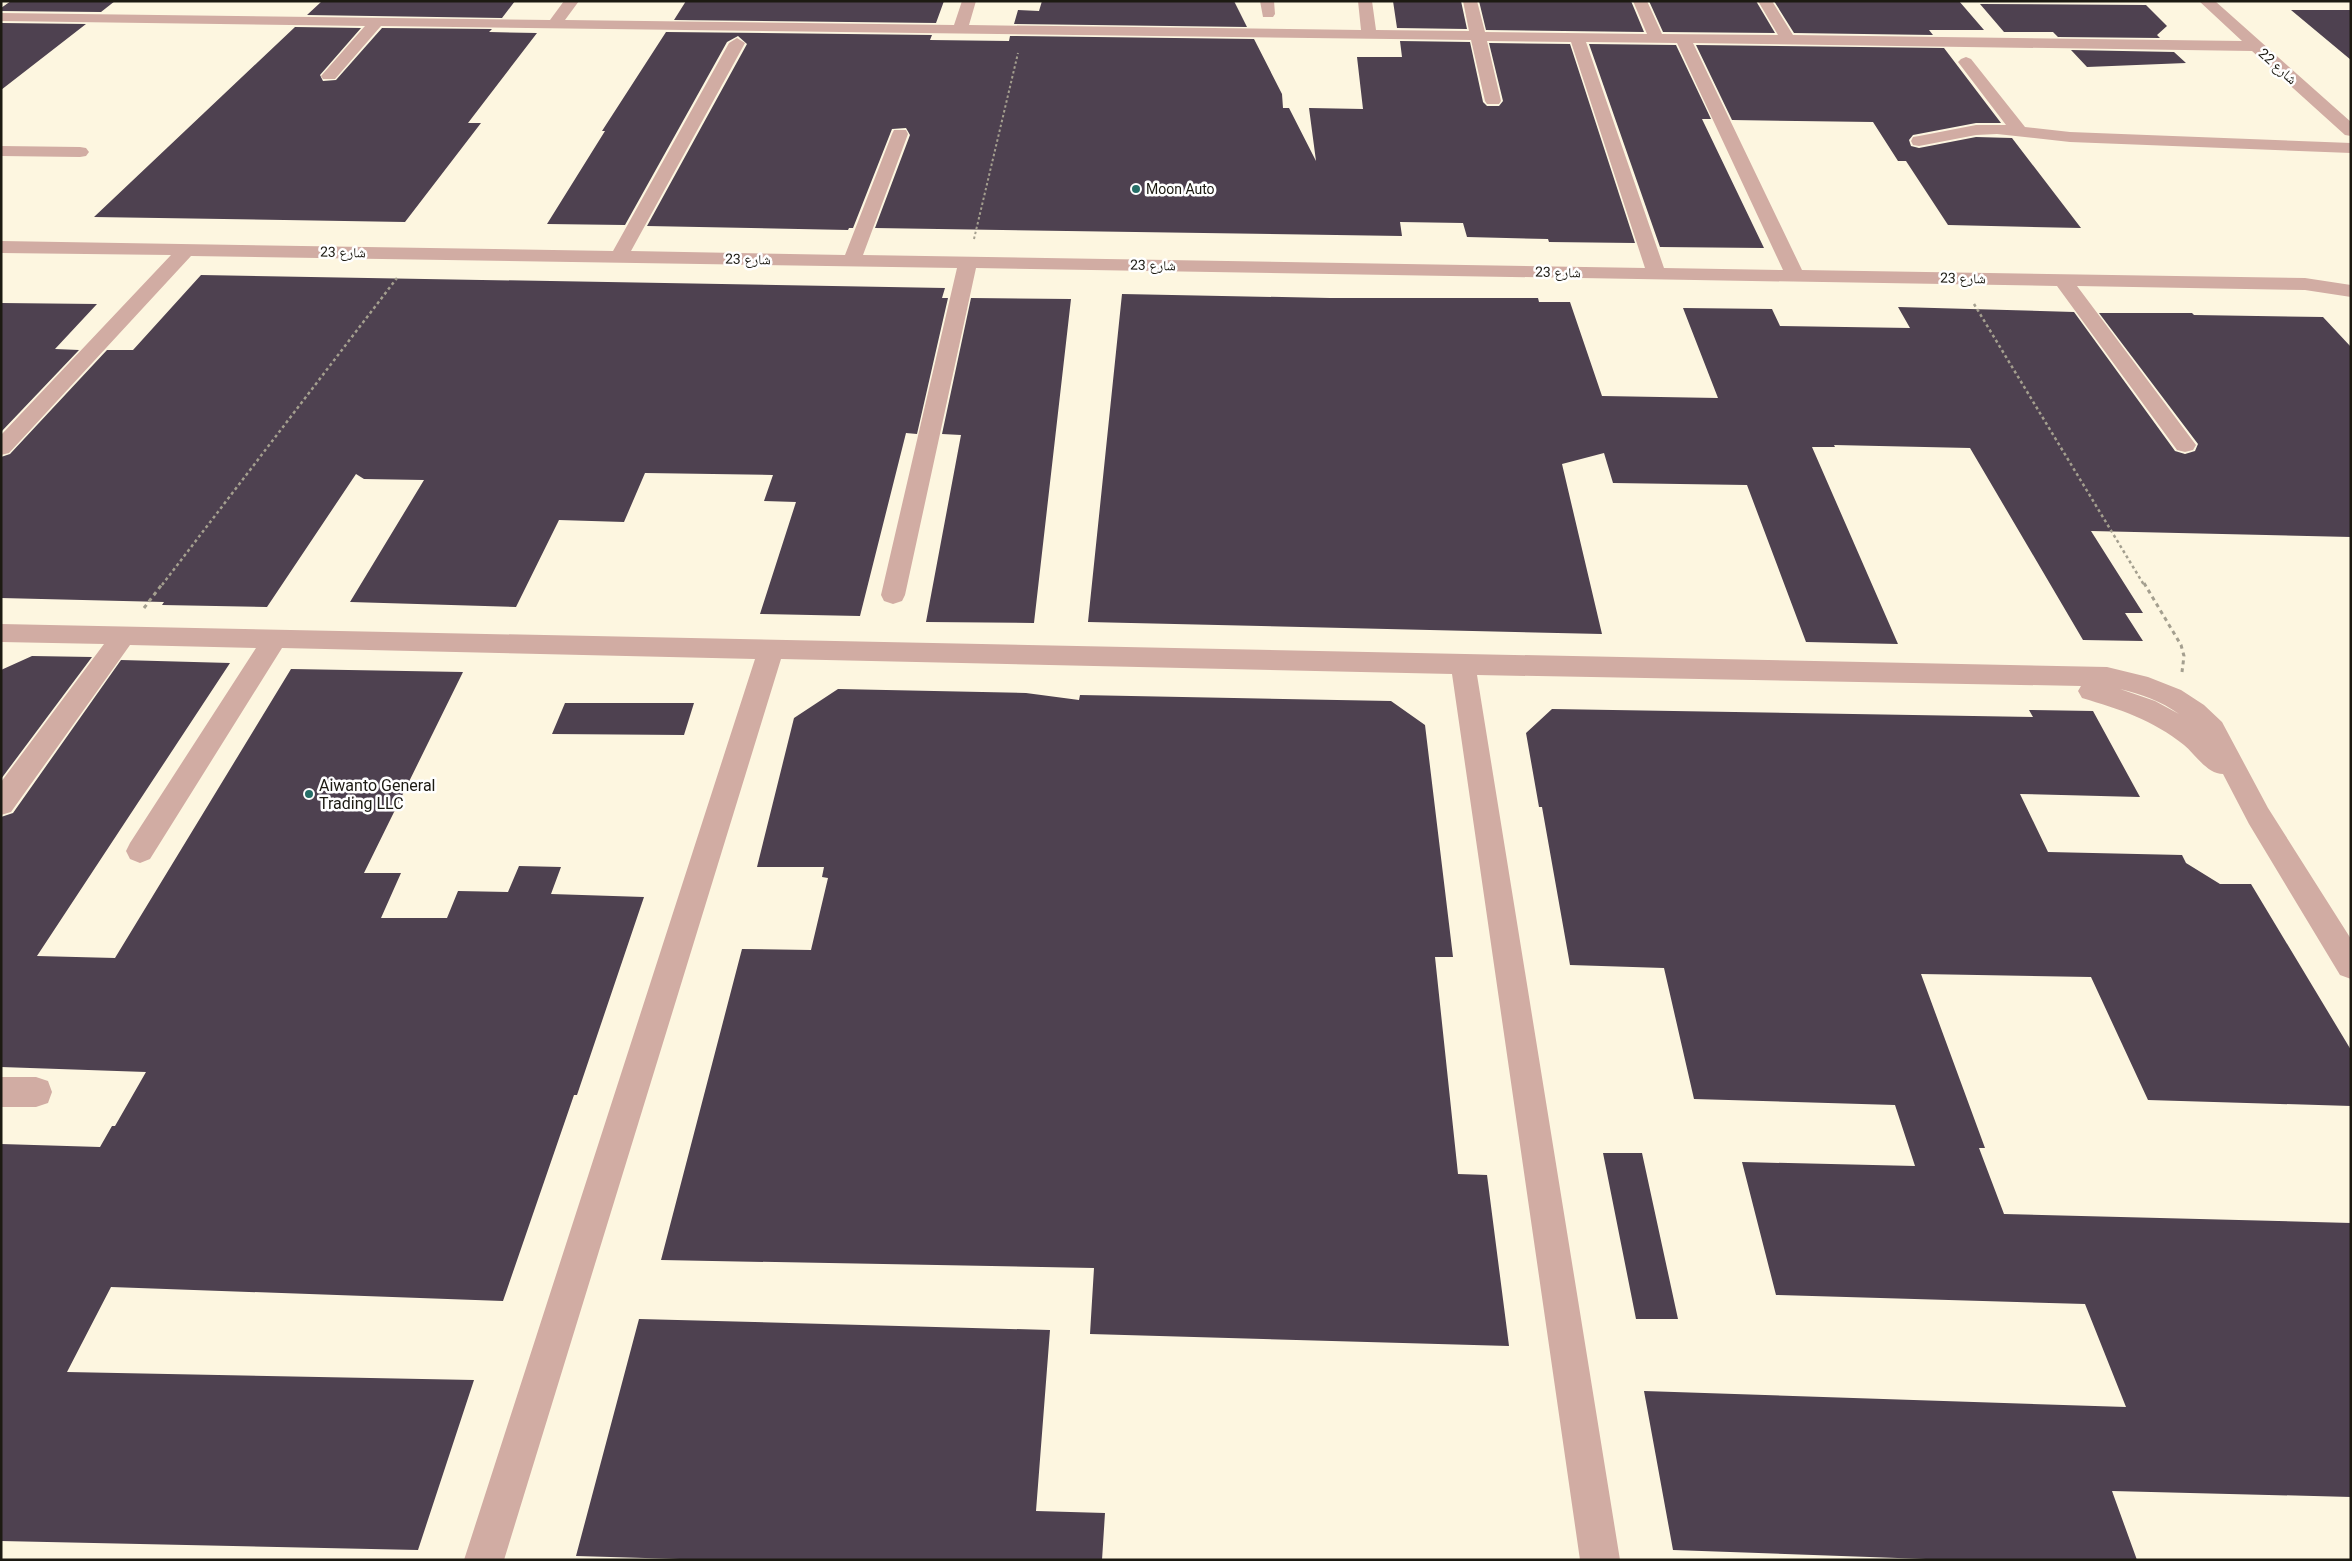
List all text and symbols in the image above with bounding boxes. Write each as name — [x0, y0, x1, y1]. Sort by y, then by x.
street label: شارع 22 — [2254, 45, 2300, 89]
place label: Moon Auto — [1146, 181, 1215, 197]
marker: Moon Auto — [1130, 183, 1142, 195]
street label: شارع 23 — [320, 244, 366, 262]
street label: شارع 23 — [725, 251, 771, 269]
street label: شارع 23 — [1130, 257, 1176, 275]
street label: شارع 23 — [1535, 264, 1581, 282]
street label: شارع 23 — [1940, 270, 1986, 288]
place label: Aiwanto General Trading LLC — [319, 776, 435, 813]
marker: Aiwanto General Trading LLC — [303, 788, 315, 800]

